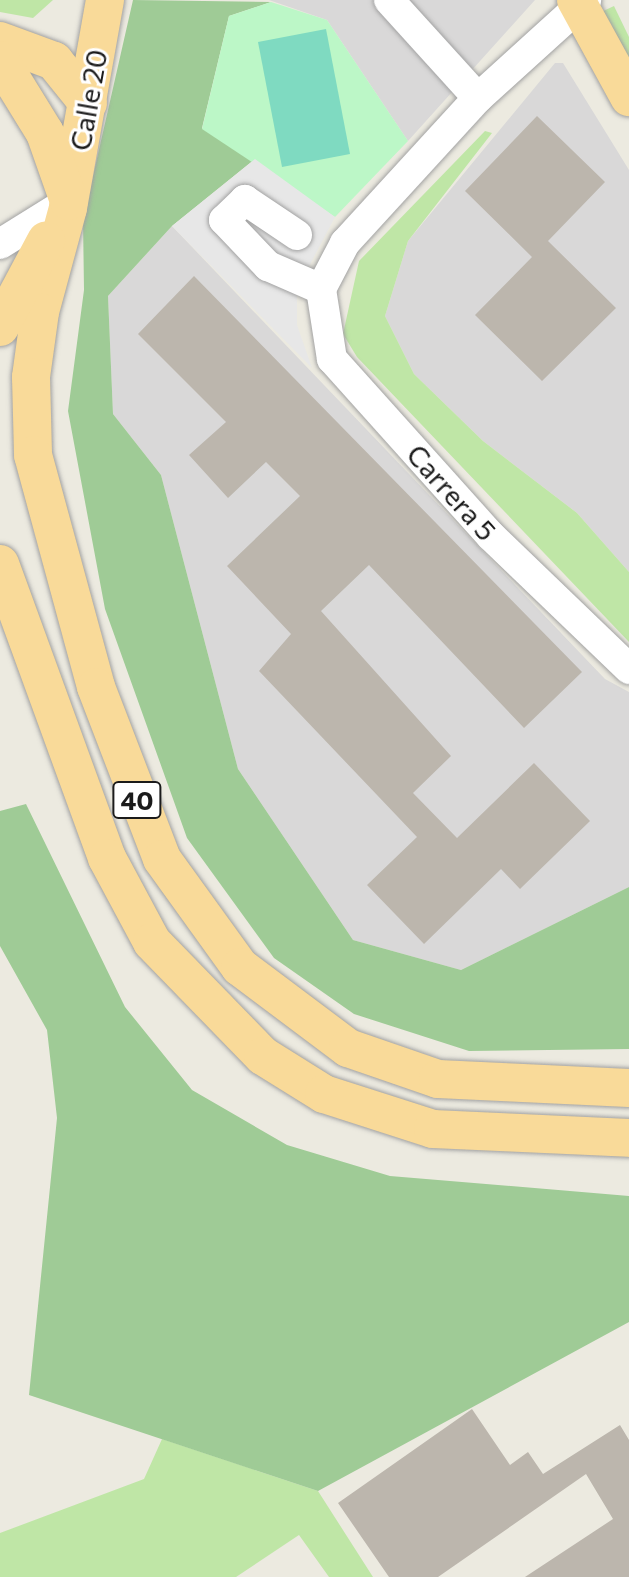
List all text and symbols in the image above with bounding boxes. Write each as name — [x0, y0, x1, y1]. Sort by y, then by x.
street label: Calle 20 — [63, 47, 113, 153]
street label: Carrera 5 — [400, 437, 504, 547]
road number: 40 — [111, 778, 163, 822]

